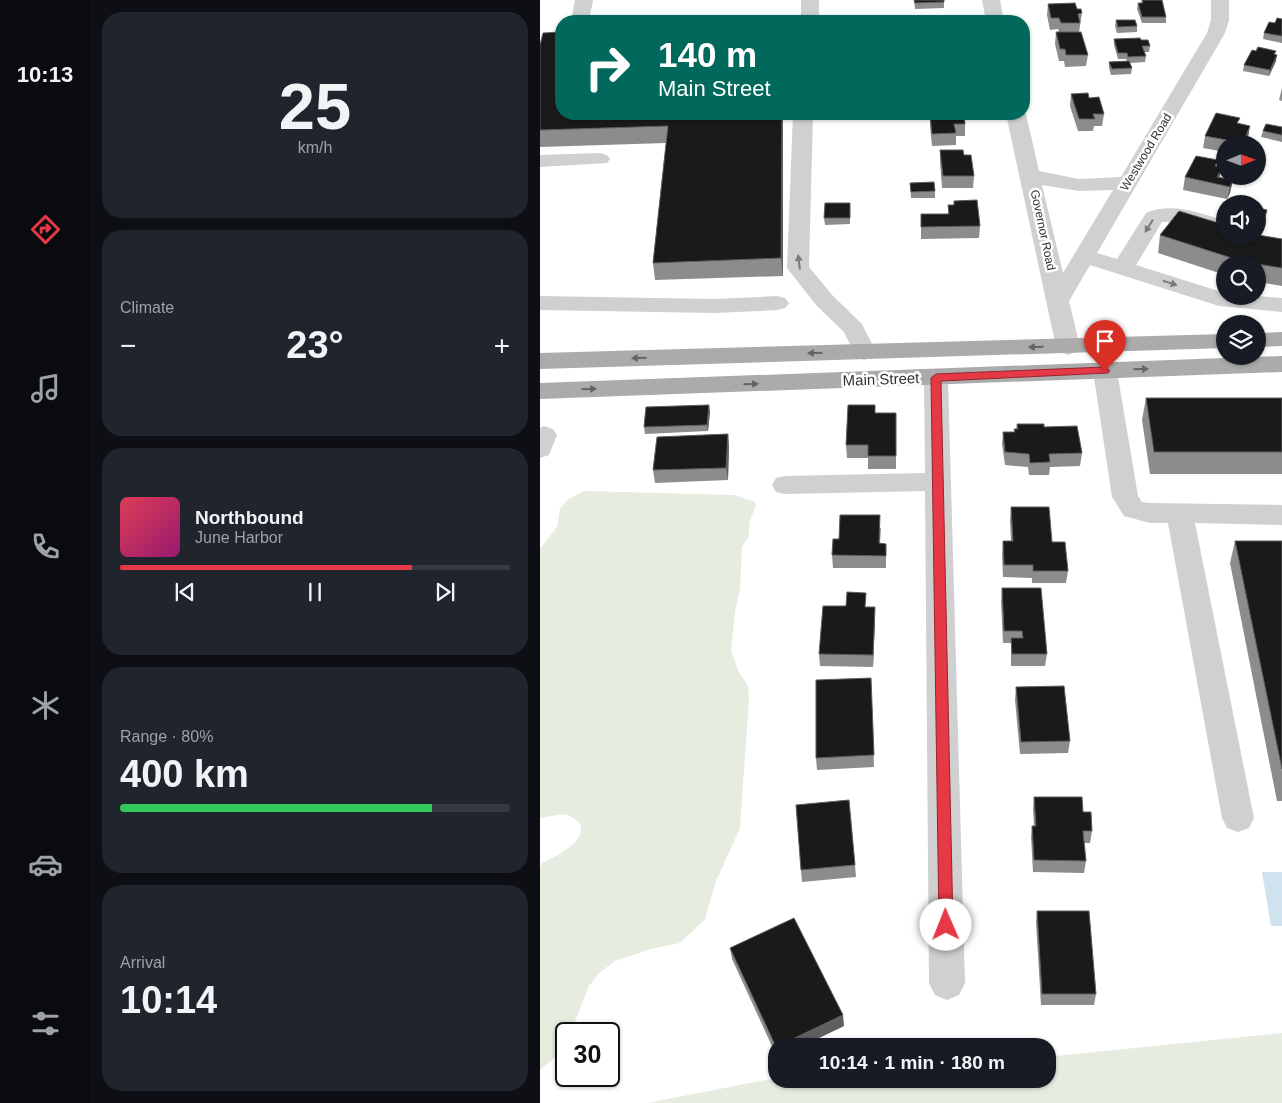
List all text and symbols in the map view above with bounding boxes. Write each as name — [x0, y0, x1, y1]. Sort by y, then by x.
icon: right — [575, 35, 640, 100]
text: 140 m — [658, 35, 757, 74]
text: 10:13 — [17, 62, 73, 87]
text: 25 — [279, 70, 351, 143]
text: Main Street — [658, 76, 771, 101]
street label: Westwood Road — [1117, 111, 1175, 193]
north arrow — [1216, 135, 1266, 185]
map controls — [1216, 135, 1266, 365]
text: km/h — [298, 139, 332, 156]
street label: Governor Road — [1028, 188, 1058, 272]
button: sound — [1216, 195, 1266, 245]
icon: directions — [28, 212, 63, 247]
one-way arrow — [1144, 220, 1154, 233]
one-way arrow — [795, 253, 803, 269]
button: search — [1216, 255, 1266, 305]
one-way arrow — [1162, 279, 1177, 287]
text: Climate — [120, 299, 174, 316]
button: layers — [1216, 315, 1266, 365]
pin — [1084, 320, 1126, 371]
text: 23° — [286, 324, 344, 366]
icon: arrive — [1091, 327, 1119, 355]
text: − — [120, 330, 136, 361]
text: + — [494, 330, 510, 361]
one-way arrow — [1028, 344, 1044, 352]
one-way arrow — [807, 349, 823, 357]
one-way arrow — [631, 354, 647, 362]
one-way arrow — [1133, 365, 1149, 373]
street label: Main Street — [842, 369, 920, 389]
icon: music — [28, 371, 63, 406]
one-way arrow — [743, 380, 759, 388]
one-way arrow — [581, 385, 597, 393]
text: Northbound — [195, 507, 304, 528]
icon: phone — [28, 529, 63, 564]
text: June Harbor — [195, 529, 283, 546]
icon: previous — [171, 578, 199, 606]
icon: pause — [301, 578, 329, 606]
icon: next — [431, 578, 459, 606]
icon: climate — [28, 688, 63, 723]
text: Range · 80% — [120, 728, 213, 745]
text: 400 km — [120, 753, 249, 795]
icon: car — [28, 847, 63, 882]
position arrow — [919, 898, 971, 950]
text: Arrival — [120, 954, 165, 971]
text: 10:14 — [120, 979, 217, 1021]
icon: filters — [28, 1006, 63, 1041]
speed limit sign: 30 — [555, 1022, 620, 1087]
text: 10:14 · 1 min · 180 m — [819, 1052, 1005, 1073]

